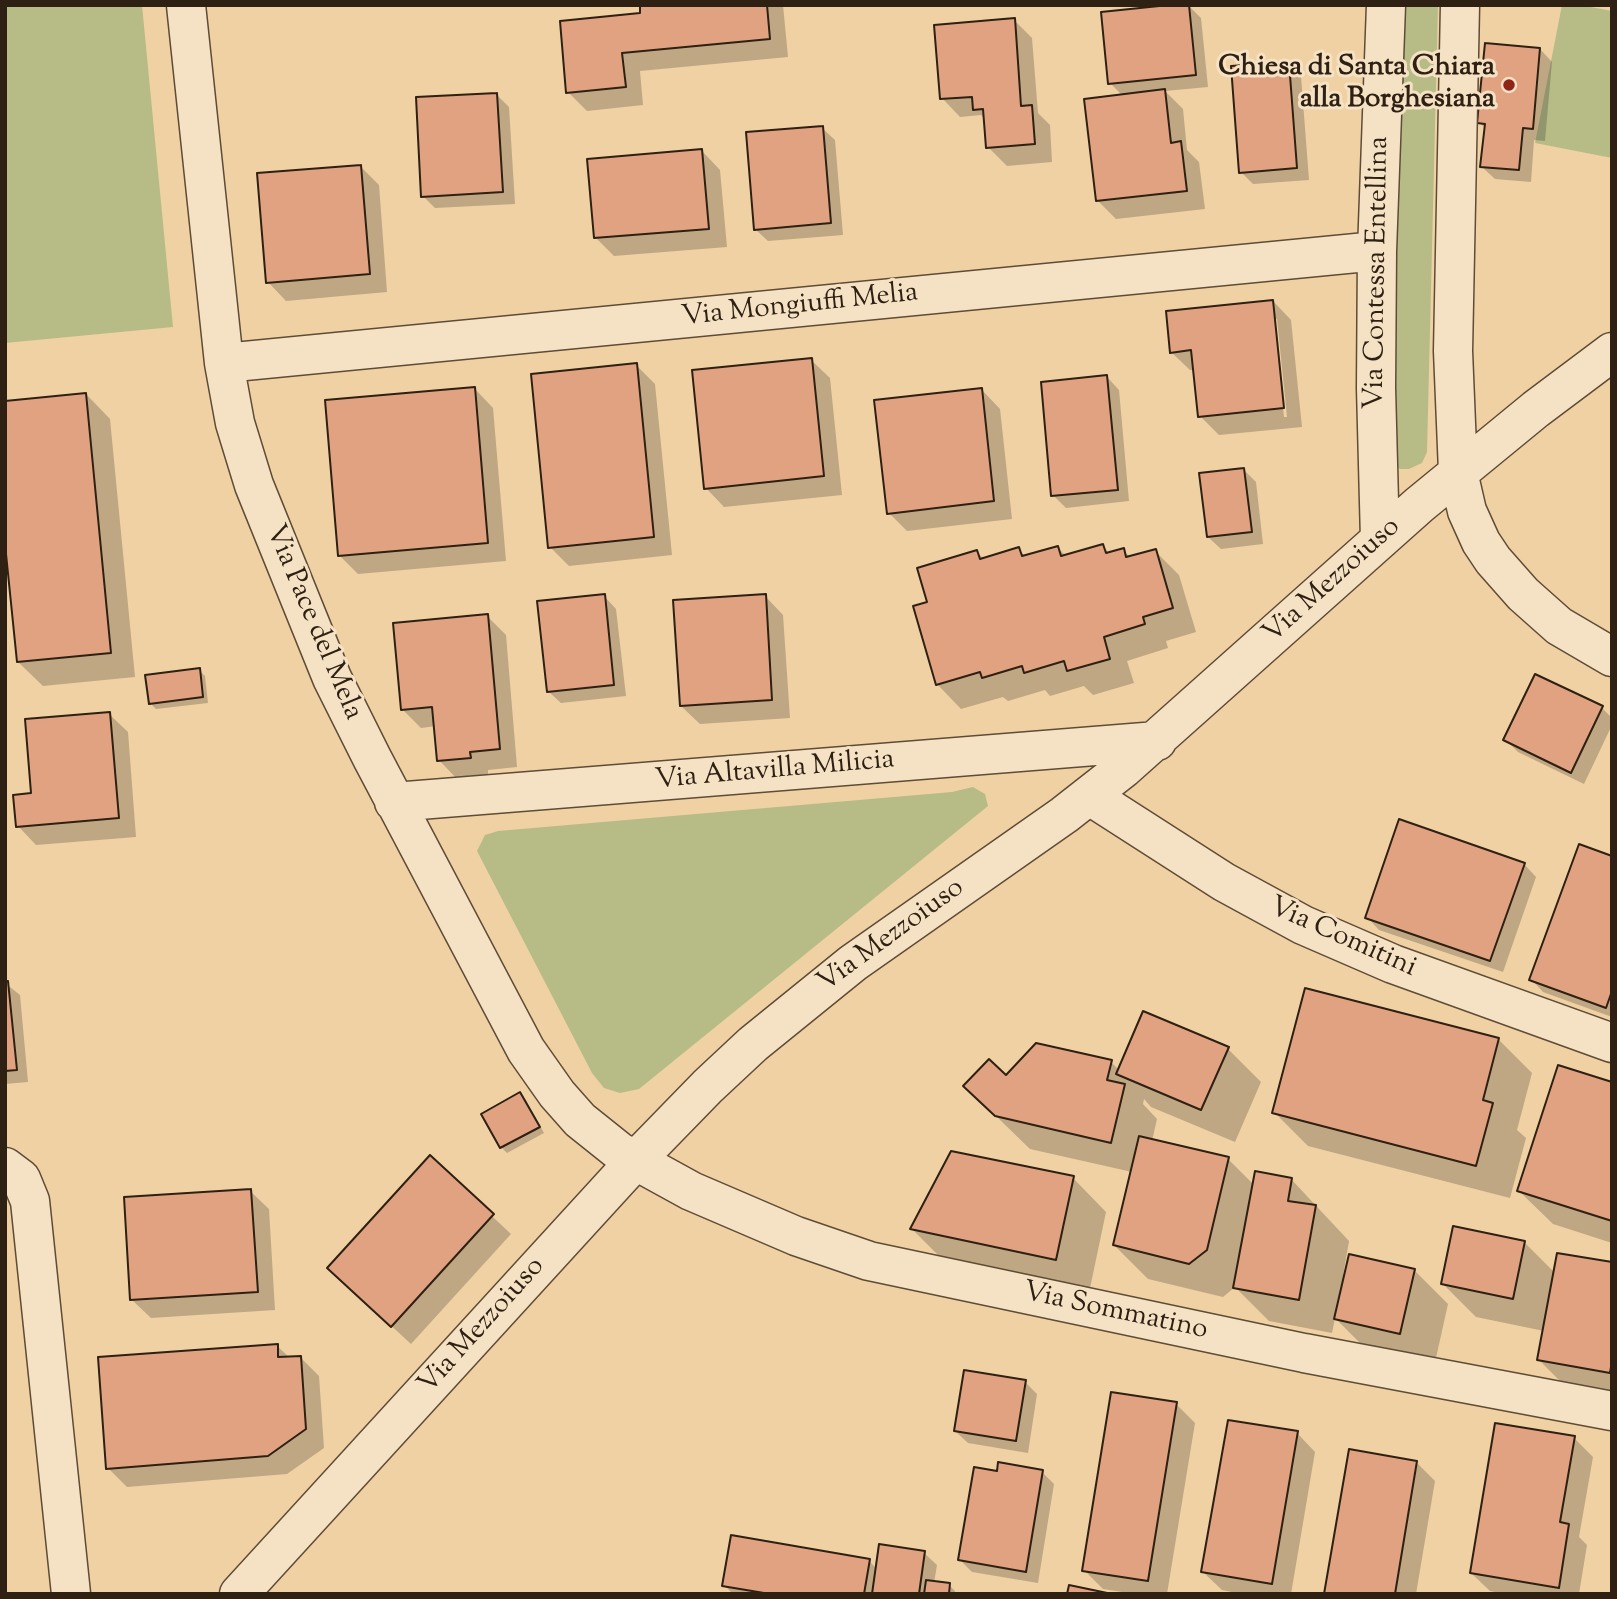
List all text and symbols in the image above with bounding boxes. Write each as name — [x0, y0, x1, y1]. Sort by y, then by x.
place label: Chiesa di Santa Chiara alla Borghesiana — [1218, 52, 1495, 118]
marker: Chiesa di Santa Chiara alla Borghesiana — [1501, 77, 1517, 93]
street label: Via Contessa Entellina — [1360, 136, 1398, 410]
street label: Via Mongiuffi Melia — [680, 278, 920, 336]
street label: Via Mezzoiuso — [1258, 512, 1408, 652]
street label: Via Pace del Mela — [256, 520, 368, 726]
street label: Via Altavilla Milicia — [654, 745, 896, 799]
street label: Via Mezzoiuso — [812, 873, 972, 1001]
street label: Via Comitini — [1263, 892, 1421, 986]
street label: Via Mezzoiuso — [413, 1252, 553, 1402]
street label: Via Sommatino — [1020, 1277, 1210, 1349]

